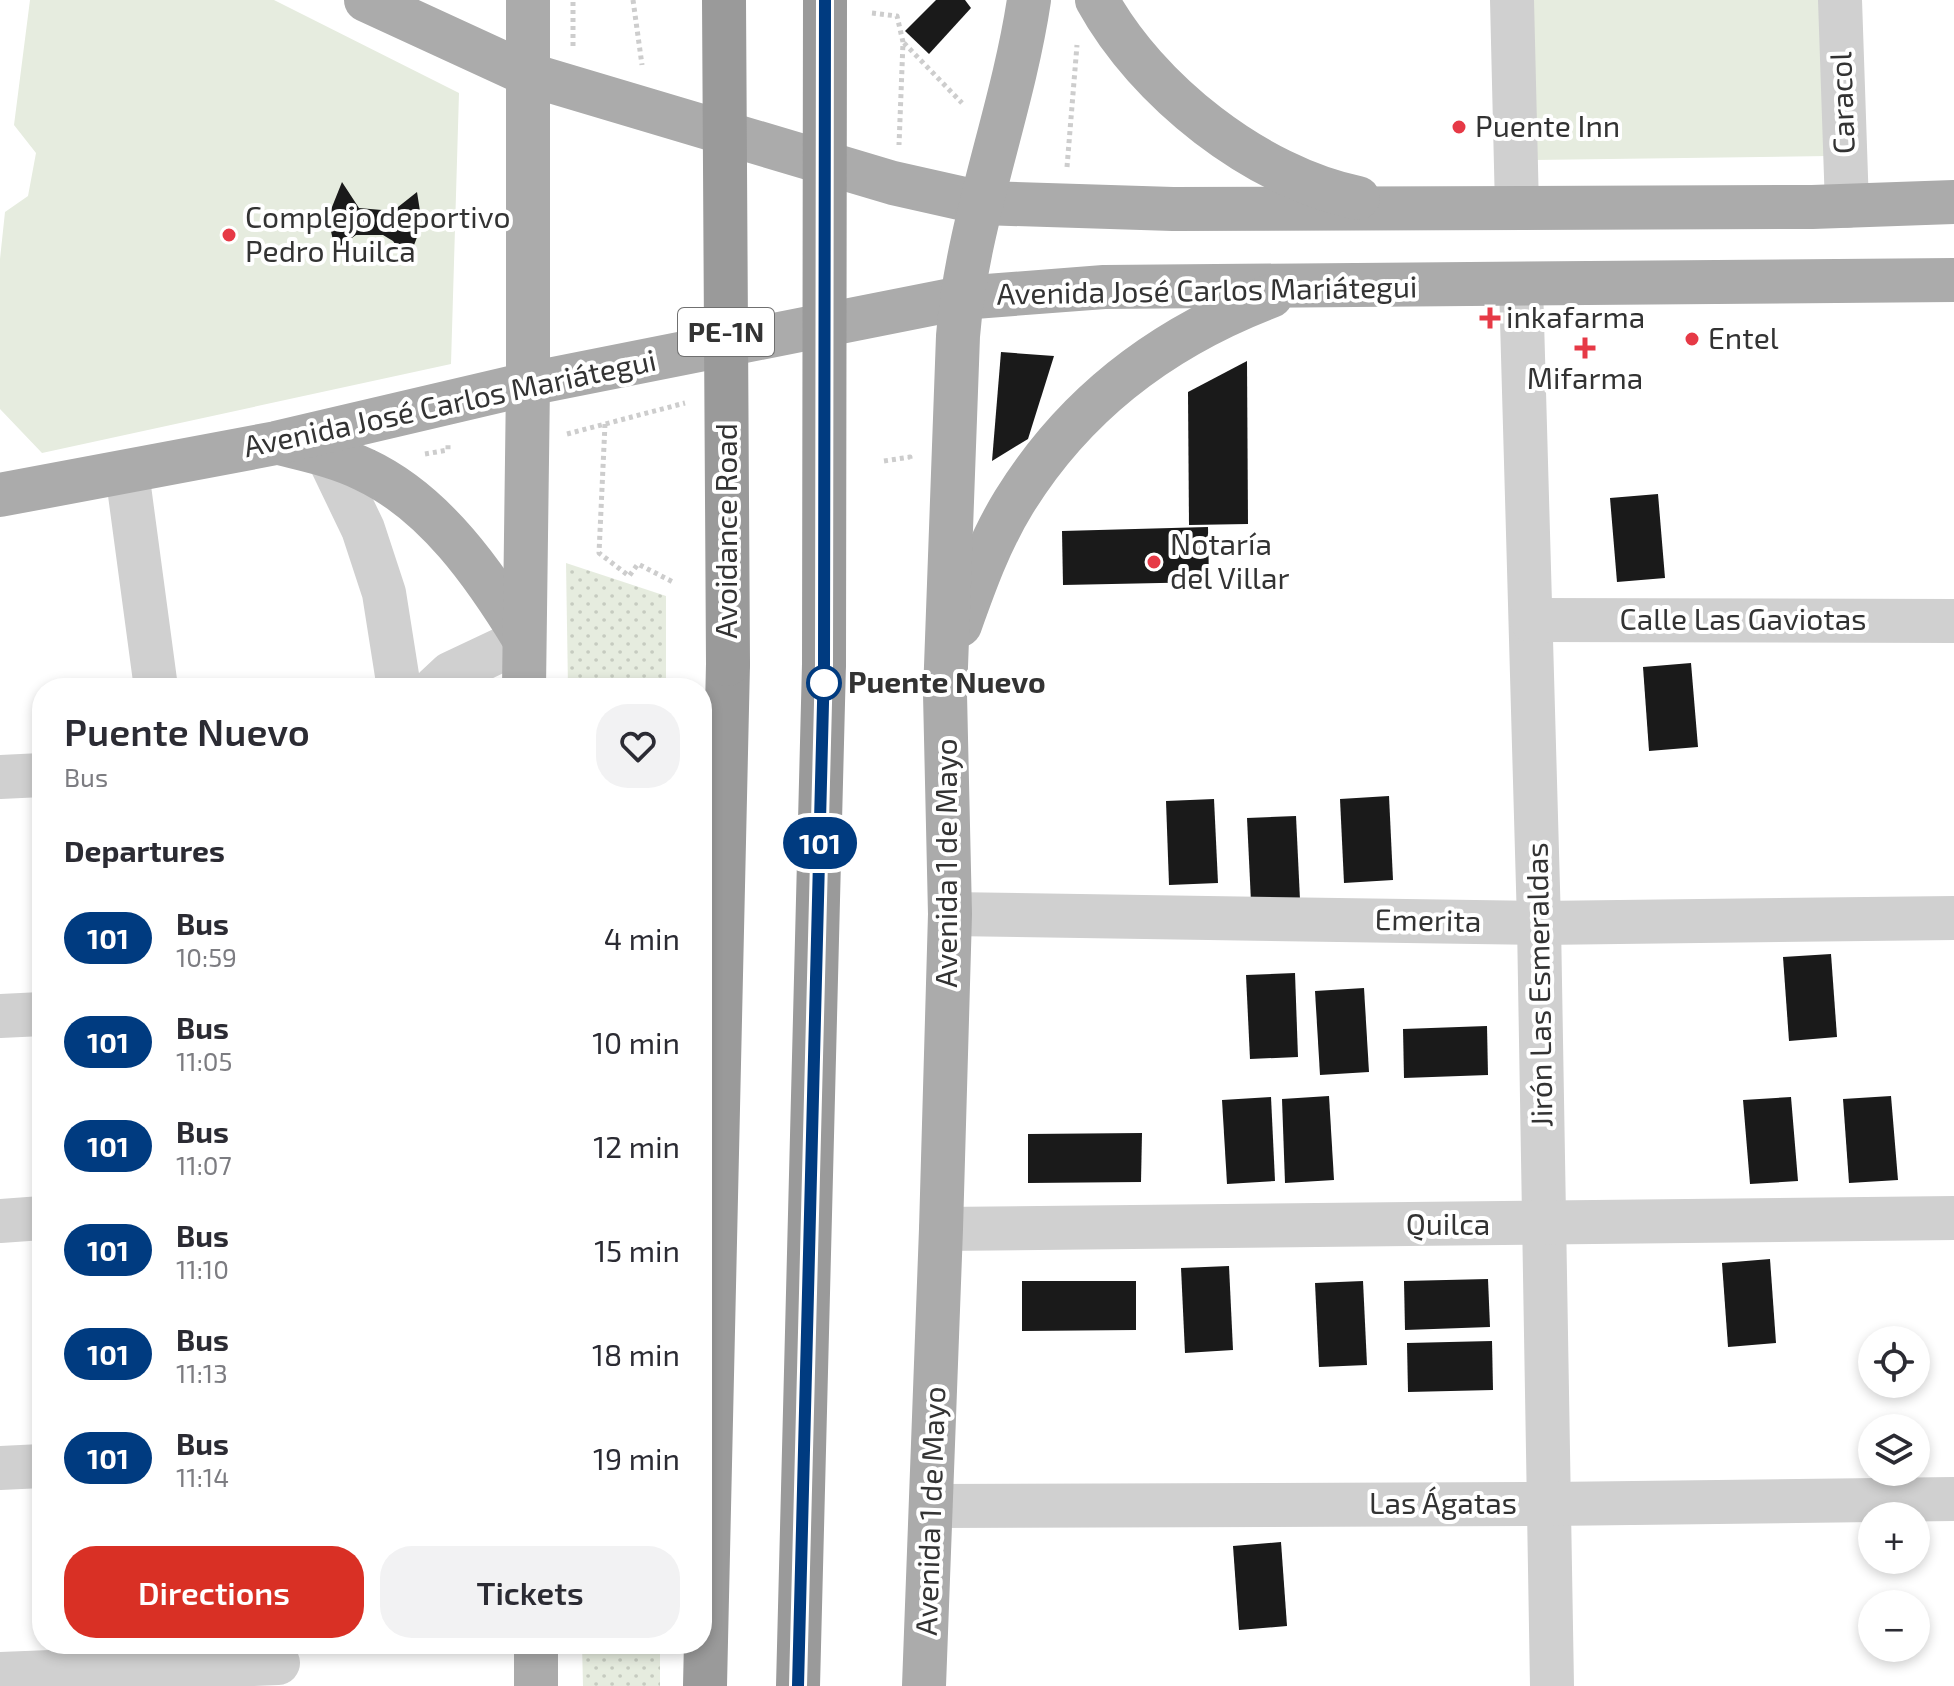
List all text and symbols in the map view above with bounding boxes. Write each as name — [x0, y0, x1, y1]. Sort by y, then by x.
street label: Caracol — [1821, 51, 1861, 155]
place label: Puente Inn — [1475, 107, 1620, 143]
marker: Puente Inn — [1450, 118, 1468, 136]
place label: Complejo deportivo Pedro Huilca — [245, 198, 510, 268]
marker: Complejo deportivo Pedro Huilca — [220, 226, 238, 244]
street label: Avenida José Carlos Mariátegui — [996, 267, 1418, 311]
place label: inkafarma — [1506, 298, 1645, 334]
road number: PE-1N — [678, 308, 774, 356]
marker: inkafarma — [1481, 309, 1499, 327]
place label: Entel — [1708, 319, 1779, 355]
marker: Entel — [1683, 330, 1701, 348]
marker: Mifarma — [1576, 339, 1594, 357]
street label: Avenida José Carlos Mariátegui — [240, 341, 659, 463]
place label: Mifarma — [1527, 359, 1643, 395]
street label: Avoidance Road — [707, 423, 743, 639]
place label: Notaría del Villar — [1170, 525, 1289, 595]
marker: Notaría del Villar — [1145, 553, 1163, 571]
street label: Calle Las Gaviotas — [1620, 600, 1866, 636]
place label: Puente Nuevo — [848, 663, 1046, 699]
marker: Puente Nuevo — [807, 666, 841, 700]
button: heart — [596, 704, 680, 788]
text: Puente Nuevo — [64, 708, 310, 754]
street label: Avenida 1 de Mayo — [927, 738, 963, 988]
text: Bus — [64, 761, 108, 792]
line badge: 101 — [774, 817, 866, 869]
text: 101 — [799, 826, 841, 860]
text: Departures — [64, 832, 225, 868]
street label: Jirón Las Esmeraldas — [1518, 842, 1558, 1128]
street label: Emerita — [1374, 900, 1482, 938]
text: Bus — [176, 905, 229, 941]
text: 4 min — [604, 920, 680, 956]
text: 101 — [87, 921, 129, 955]
text: 10:59 — [176, 941, 237, 972]
text: Bus — [176, 1009, 229, 1045]
text: 10 min — [592, 1024, 680, 1060]
text: 101 — [87, 1025, 129, 1059]
text: 11:05 — [176, 1045, 232, 1076]
text: Bus — [176, 1113, 229, 1149]
text: 12 min — [593, 1128, 680, 1164]
text: 101 — [87, 1129, 129, 1163]
text: 11:07 — [176, 1149, 232, 1180]
street label: Quilca — [1406, 1205, 1490, 1241]
text: Bus — [176, 1217, 229, 1253]
text: 15 min — [594, 1232, 680, 1268]
text: 101 — [87, 1233, 129, 1267]
text: 11:10 — [176, 1253, 229, 1284]
text: Bus — [176, 1321, 229, 1357]
map controls — [1858, 1326, 1930, 1662]
button: locate — [1858, 1326, 1930, 1398]
text: 18 min — [592, 1336, 680, 1372]
text: 101 — [87, 1337, 129, 1371]
text: 11:13 — [176, 1357, 228, 1388]
street label: Avenida 1 de Mayo — [907, 1386, 951, 1636]
button: layers — [1858, 1414, 1930, 1486]
text: Bus — [176, 1425, 229, 1461]
text: 19 min — [593, 1440, 680, 1476]
text: 101 — [87, 1441, 129, 1475]
text: 11:14 — [176, 1461, 229, 1492]
street label: Las Ágatas — [1369, 1484, 1517, 1520]
button: + — [1858, 1502, 1930, 1574]
button: Directions — [64, 1546, 364, 1638]
button: Tickets — [380, 1546, 680, 1638]
button: − — [1858, 1590, 1930, 1662]

